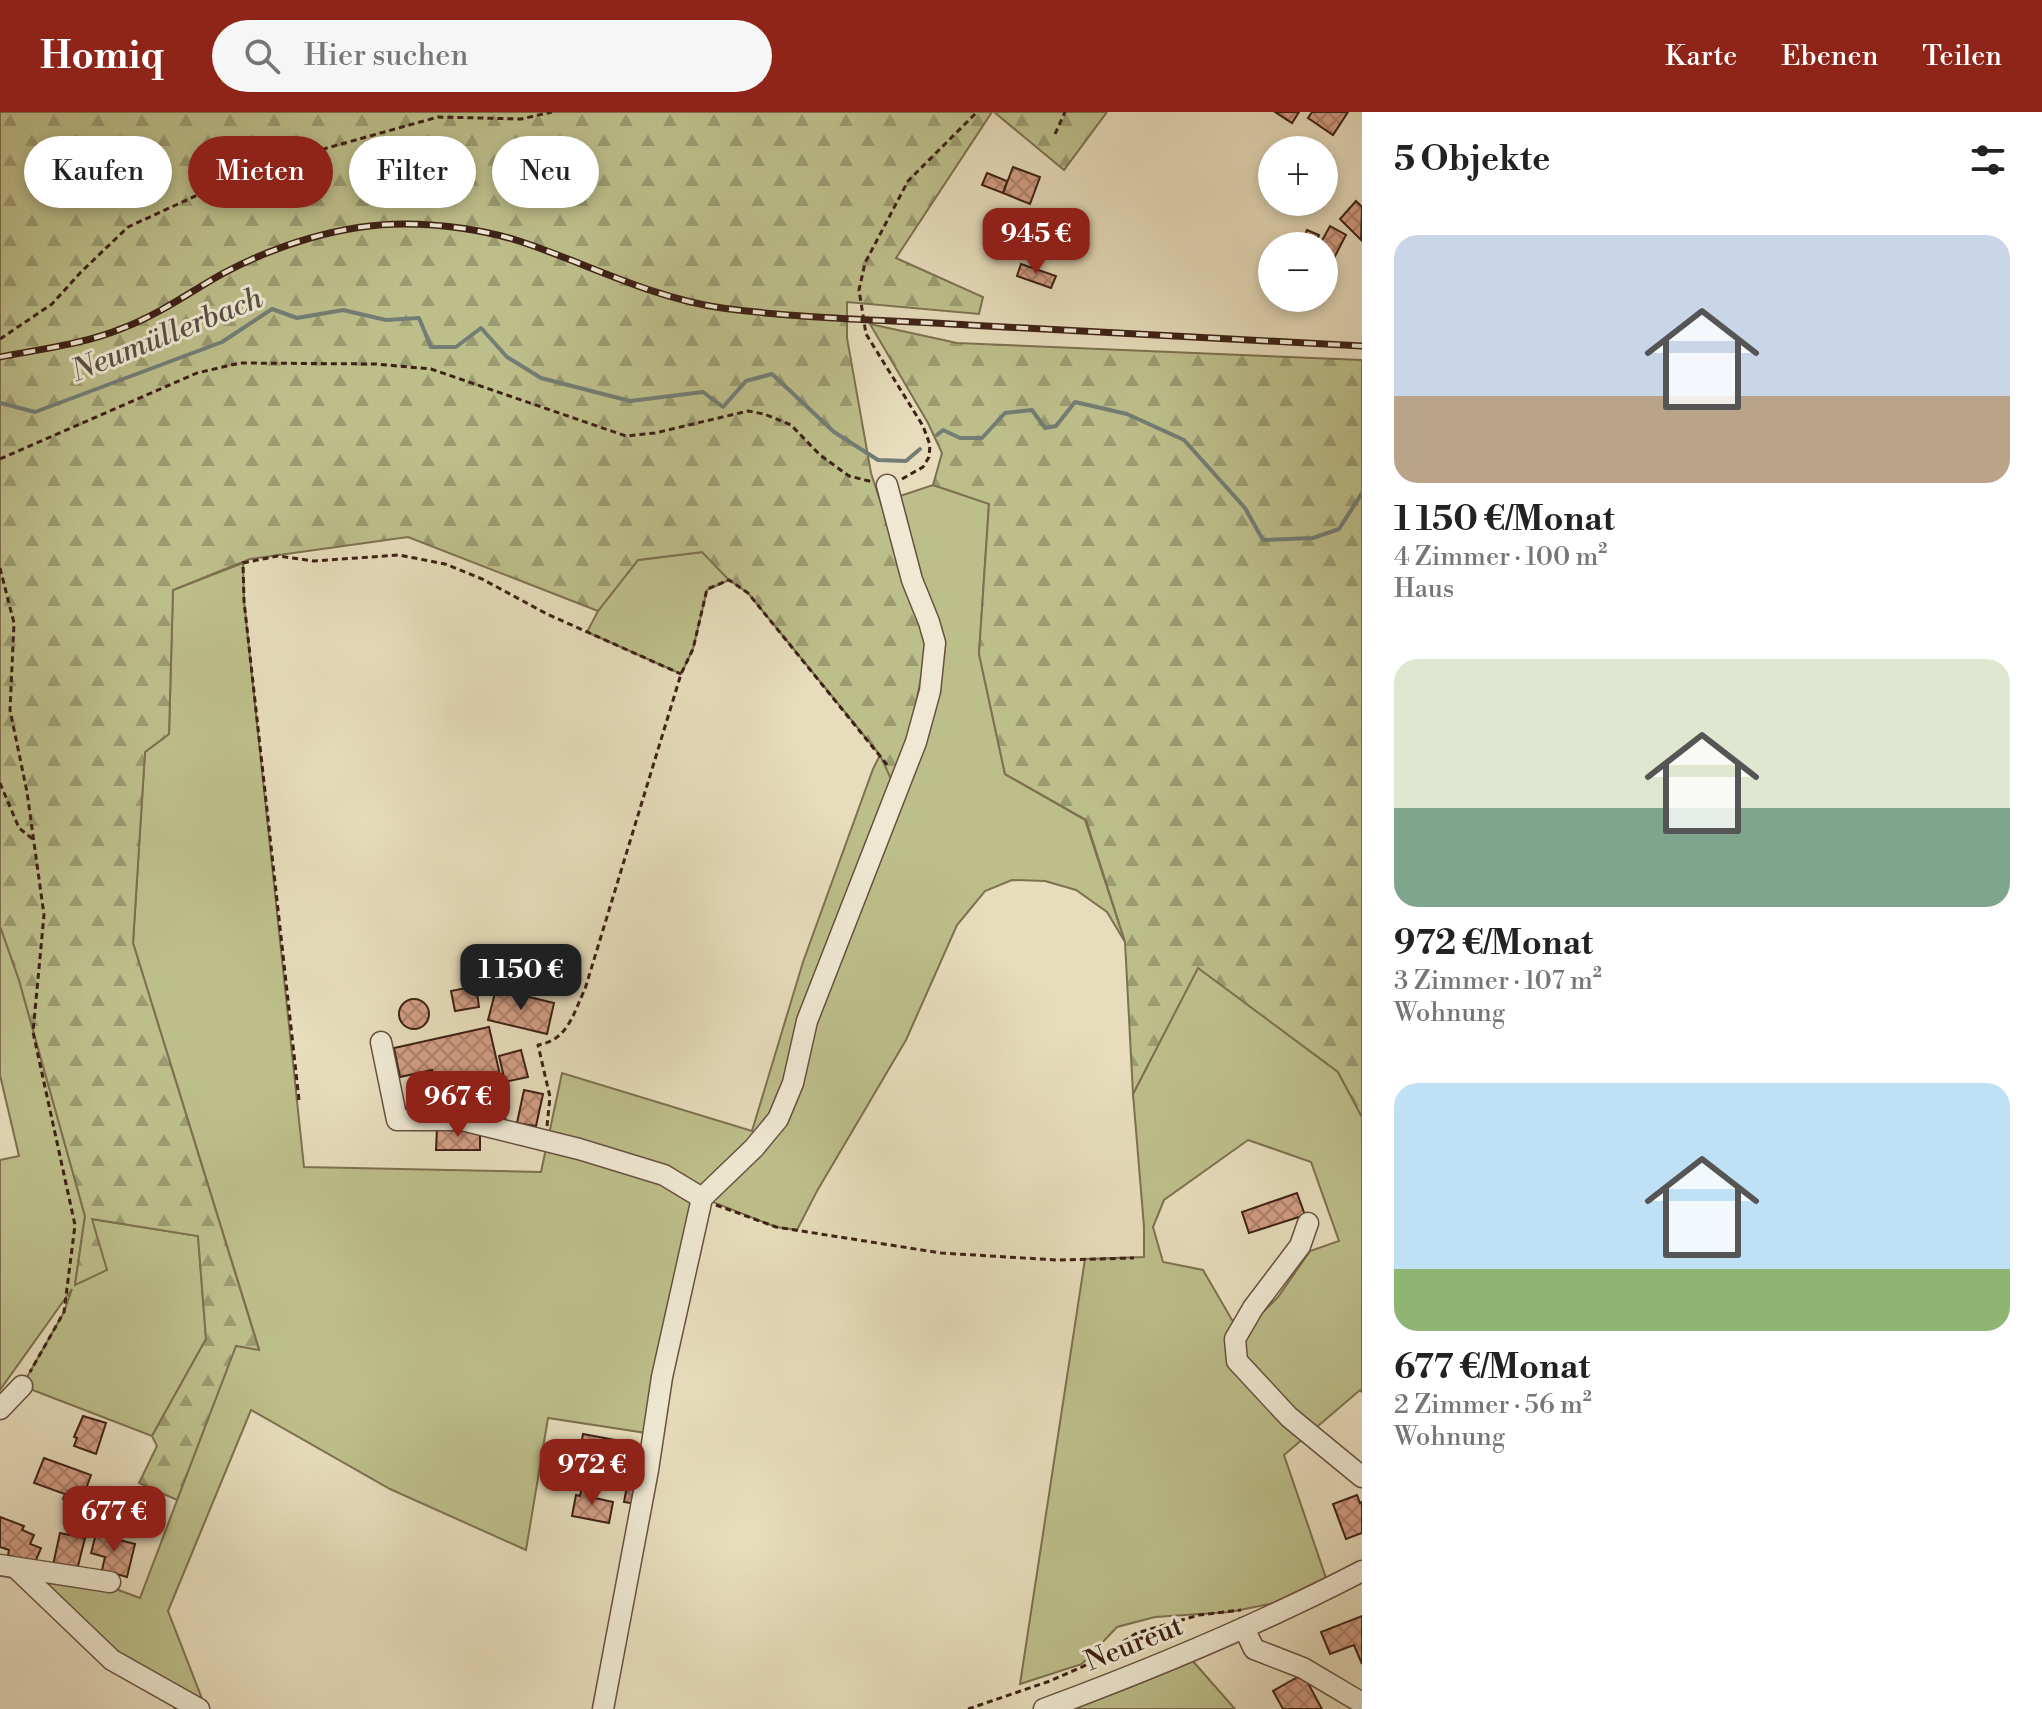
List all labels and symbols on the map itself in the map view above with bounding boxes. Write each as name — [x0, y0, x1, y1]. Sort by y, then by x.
pin: 945 € — [980, 208, 1092, 276]
water label: Neumüllerbach — [65, 279, 269, 391]
pin: 1 150 € — [447, 944, 595, 1012]
pin: 967 € — [402, 1071, 514, 1139]
pin: 972 € — [536, 1439, 648, 1507]
pin: 677 € — [58, 1486, 170, 1554]
street label: Neureut — [1080, 1609, 1188, 1679]

